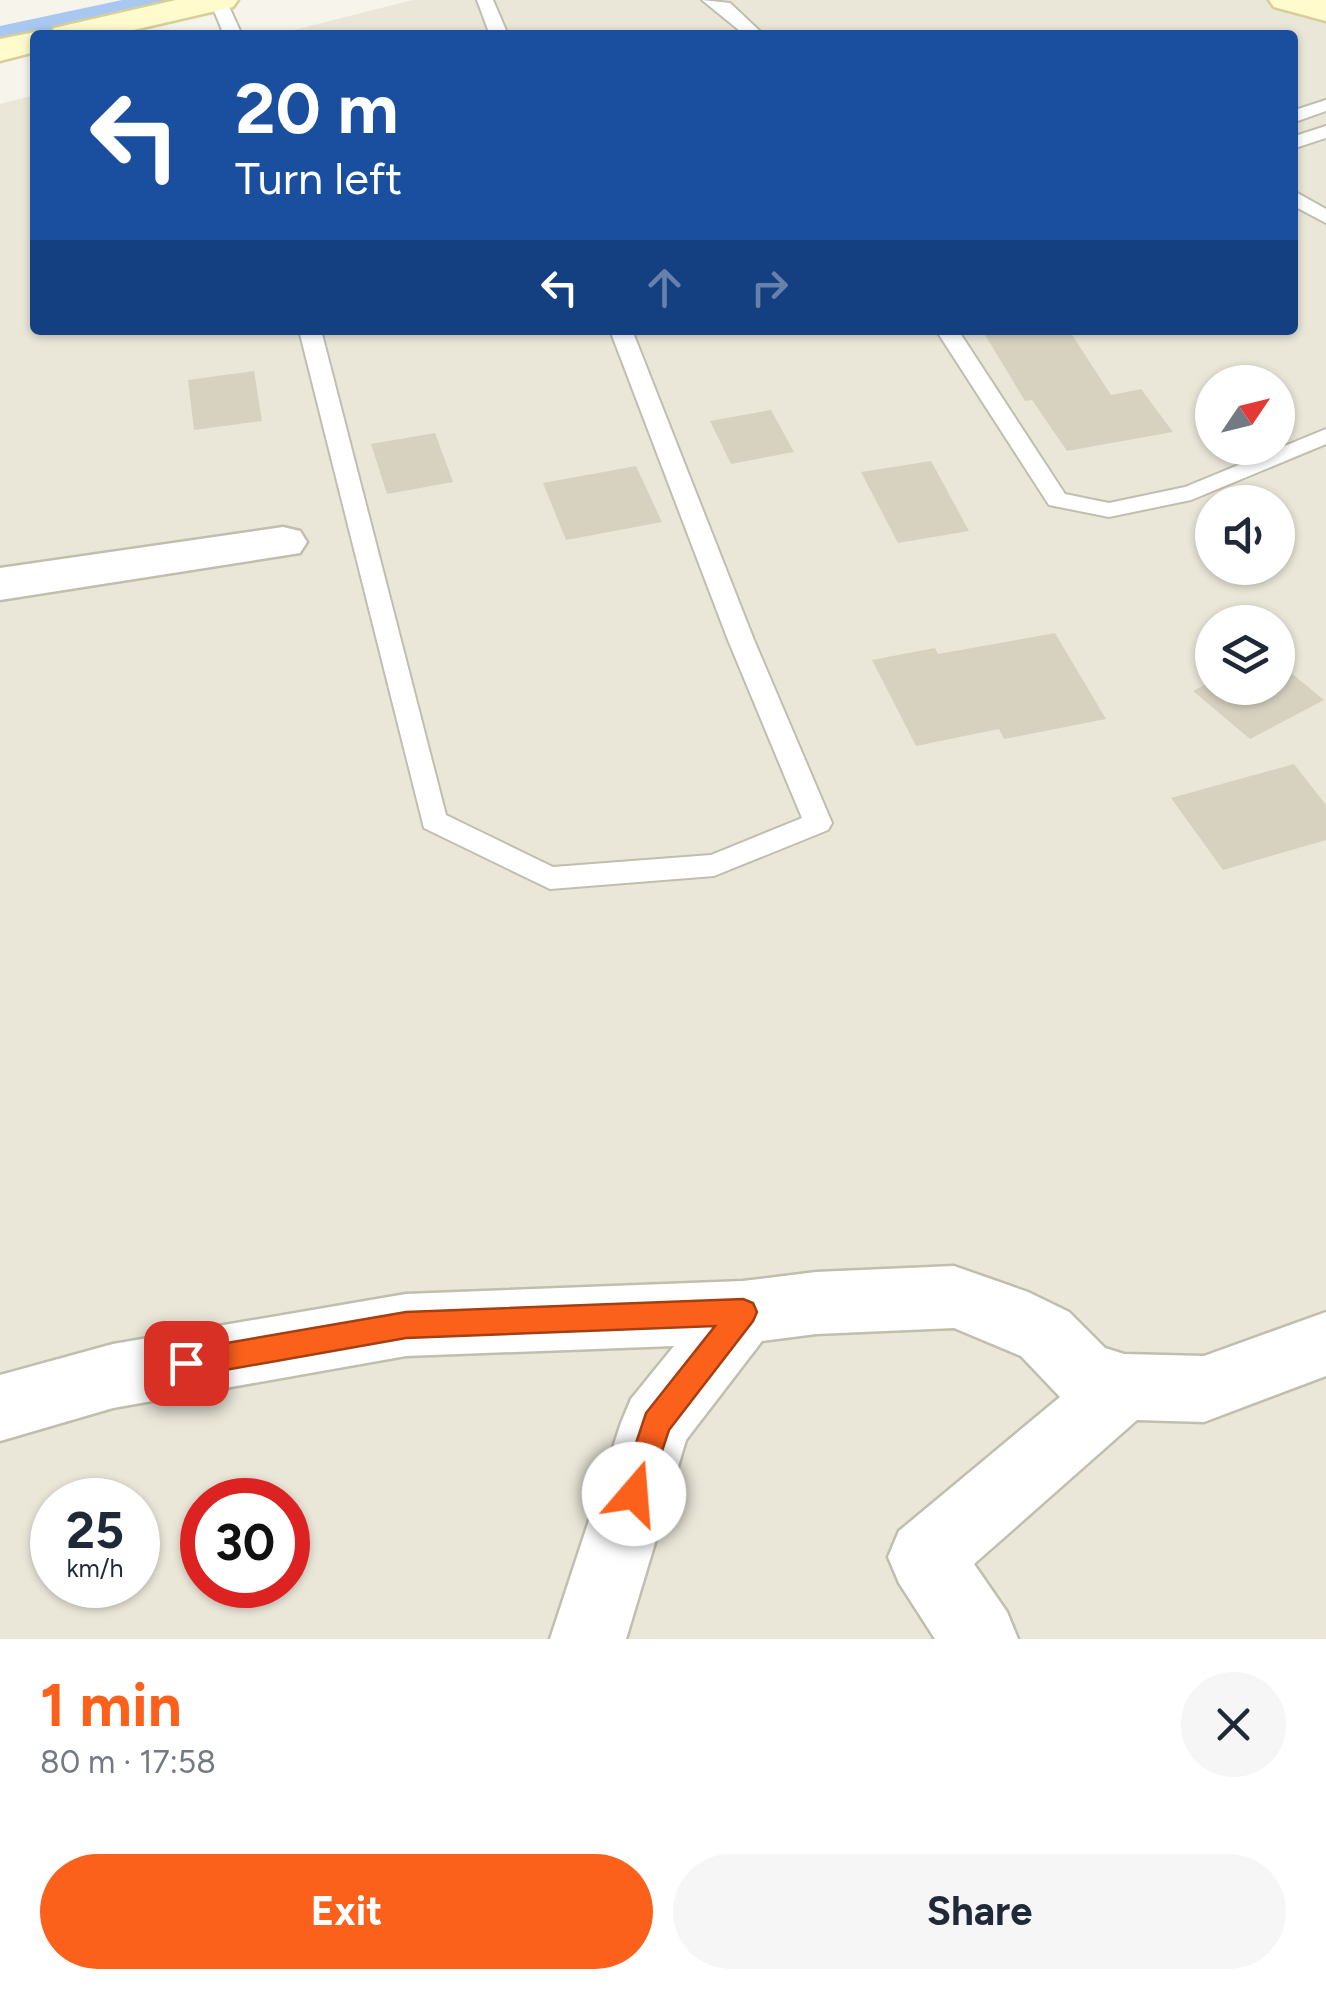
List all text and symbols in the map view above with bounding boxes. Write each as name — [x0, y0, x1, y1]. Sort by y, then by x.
text: 20 m — [235, 66, 399, 151]
icon: left — [70, 70, 200, 200]
text: Turn left — [235, 151, 402, 205]
icon: left — [532, 260, 587, 315]
icon: ahead — [637, 260, 692, 315]
icon: right — [742, 260, 797, 315]
north arrow — [1195, 365, 1295, 465]
map controls — [1195, 365, 1295, 705]
button: sound — [1195, 485, 1295, 585]
button: layers — [1195, 605, 1295, 705]
pin — [144, 1321, 229, 1406]
icon: arrive — [159, 1336, 214, 1391]
position arrow — [582, 1442, 686, 1546]
speed limit sign: 30 — [180, 1478, 310, 1608]
text: 25 — [66, 1500, 124, 1561]
text: km/h — [66, 1553, 124, 1583]
text: 1 min — [40, 1669, 182, 1741]
button: close — [1181, 1672, 1286, 1777]
text: 80 m · 17:58 — [40, 1743, 216, 1781]
button: Exit — [40, 1854, 653, 1969]
button: Share — [673, 1854, 1286, 1969]

